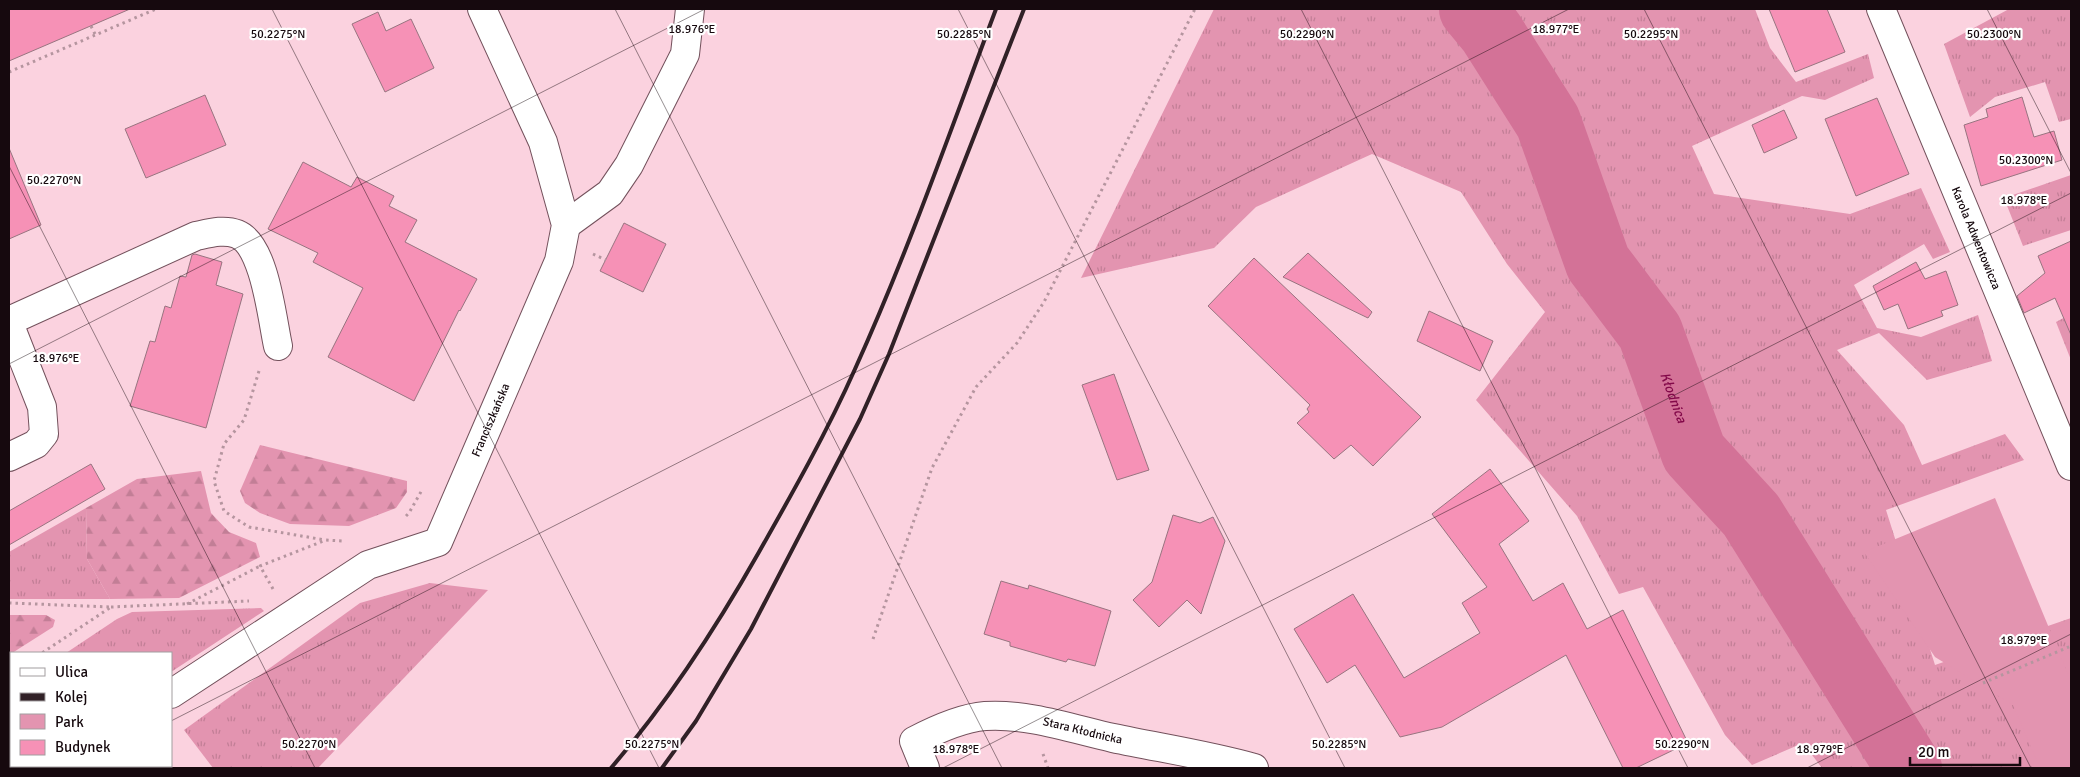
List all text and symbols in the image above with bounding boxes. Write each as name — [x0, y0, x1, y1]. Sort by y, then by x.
text: 18.976°E — [669, 22, 716, 37]
text: 18.977°E — [1533, 22, 1580, 37]
text: 50.2275°N — [251, 27, 305, 42]
text: 50.2285°N — [937, 27, 991, 42]
text: 50.2290°N — [1280, 27, 1334, 42]
text: 50.2295°N — [1624, 27, 1678, 42]
text: 50.2300°N — [1967, 27, 2021, 42]
text: 50.2300°N — [1999, 153, 2053, 168]
text: 50.2270°N — [27, 173, 81, 188]
street label: Karola Adwentowicza — [1948, 184, 2004, 292]
text: 18.978°E — [2001, 193, 2048, 208]
text: 18.976°E — [33, 351, 80, 366]
water label: Kłodnica — [1657, 370, 1691, 426]
street label: Franciszkańska — [468, 381, 513, 459]
text: 18.979°E — [2001, 633, 2048, 648]
legend — [10, 652, 172, 767]
text: Ulica — [55, 663, 88, 681]
text: Kolej — [55, 688, 87, 706]
text: Park — [55, 713, 84, 731]
street label: Stara Kłodnicka — [1041, 714, 1124, 747]
scale bar — [1910, 734, 2020, 766]
text: 50.2270°N — [282, 737, 336, 752]
text: 50.2275°N — [625, 737, 679, 752]
text: 50.2285°N — [1312, 737, 1366, 752]
text: 50.2290°N — [1655, 737, 1709, 752]
text: Budynek — [55, 738, 111, 756]
text: 18.978°E — [933, 742, 980, 757]
text: 18.979°E — [1797, 742, 1844, 757]
text: 20 m — [1918, 743, 1949, 761]

